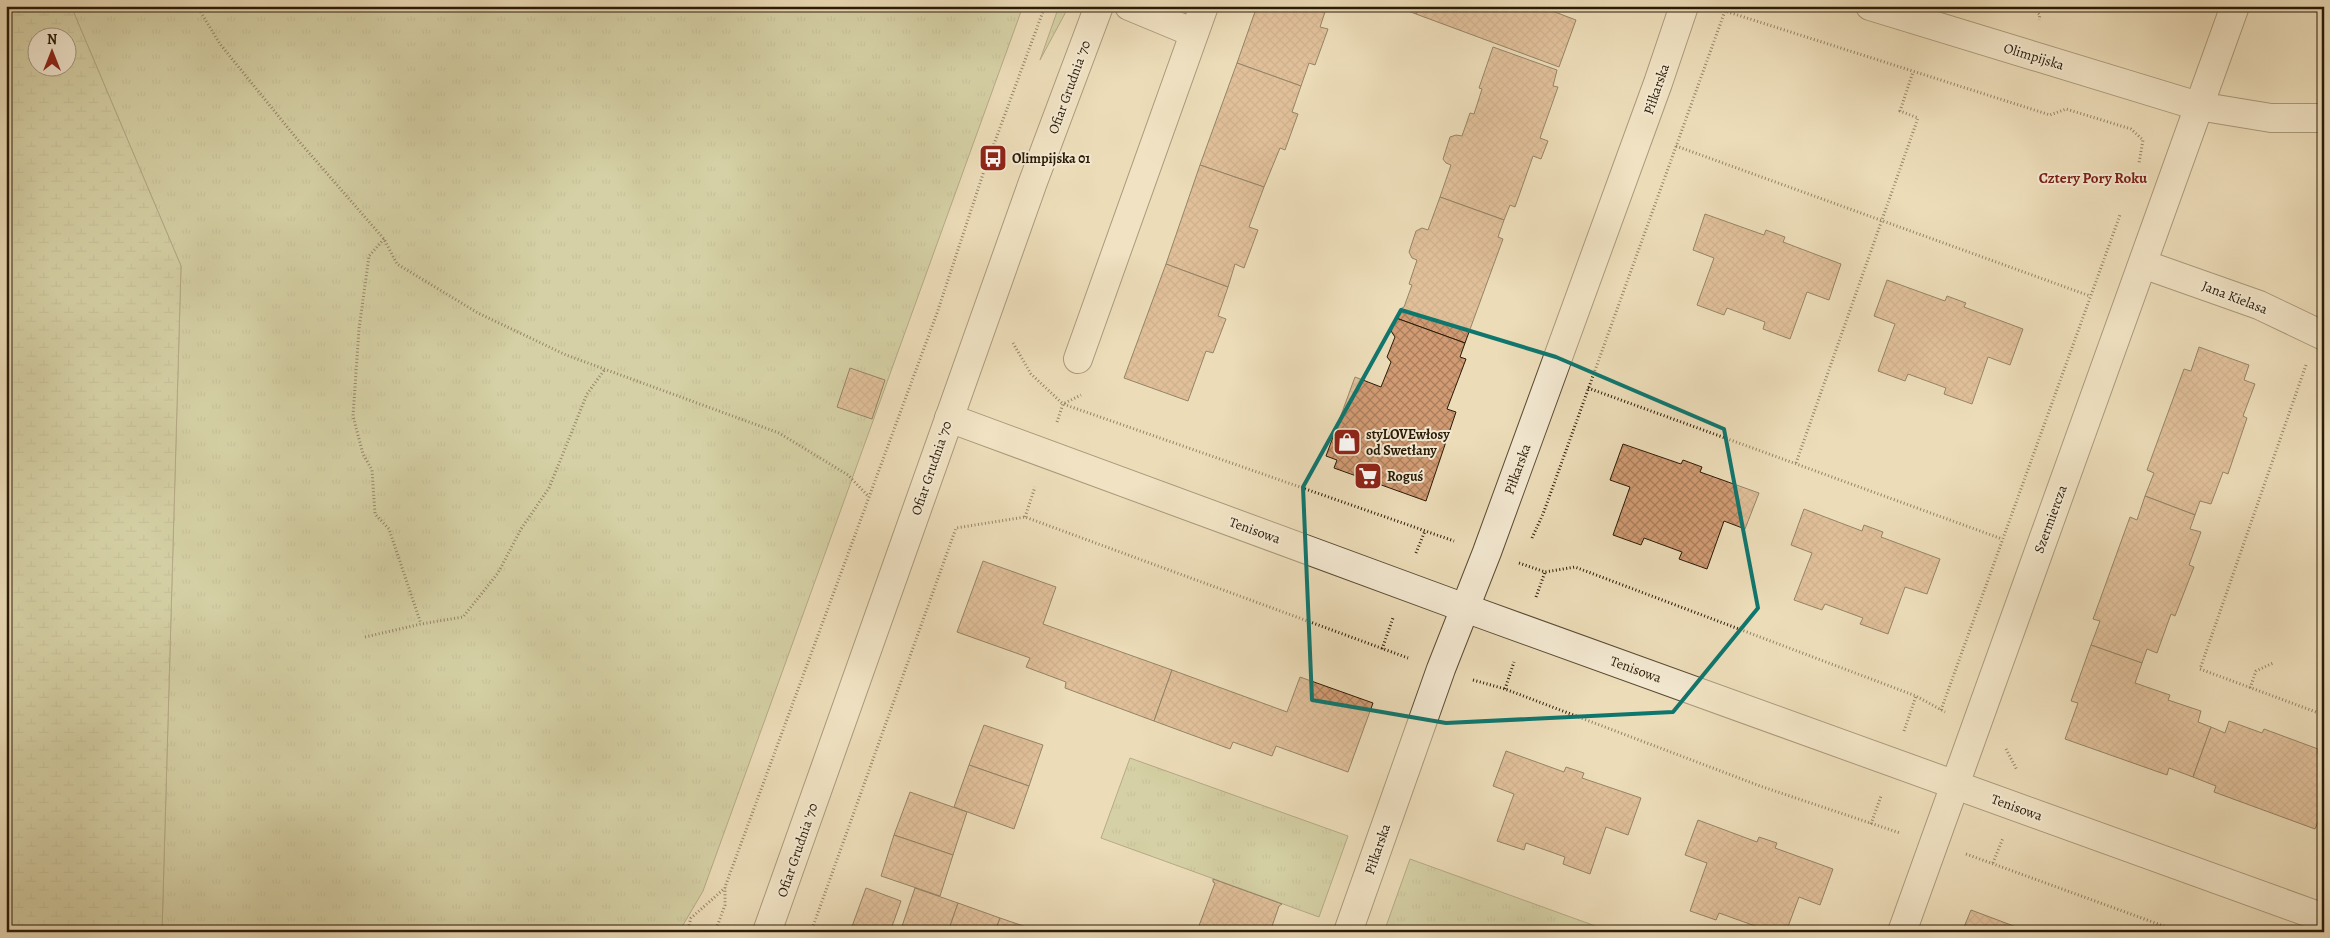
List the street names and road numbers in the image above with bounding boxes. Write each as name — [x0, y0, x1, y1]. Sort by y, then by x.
street label: Ofiar Grudnia '70 — [1044, 38, 1095, 137]
street label: Olimpijska — [2001, 38, 2067, 75]
street label: Piłkarska — [1639, 61, 1674, 117]
street label: Jana Kielasa — [2199, 276, 2271, 319]
street label: Ofiar Grudnia '70 — [906, 418, 956, 518]
street label: Piłkarska — [1500, 441, 1536, 497]
street label: Szermiercza — [2029, 482, 2072, 556]
street label: Tenisowa — [1227, 512, 1284, 549]
street label: Tenisowa — [1608, 651, 1665, 688]
street label: Tenisowa — [1989, 789, 2046, 826]
street label: Ofiar Grudnia '70 — [772, 800, 822, 900]
street label: Piłkarska — [1360, 821, 1395, 877]

